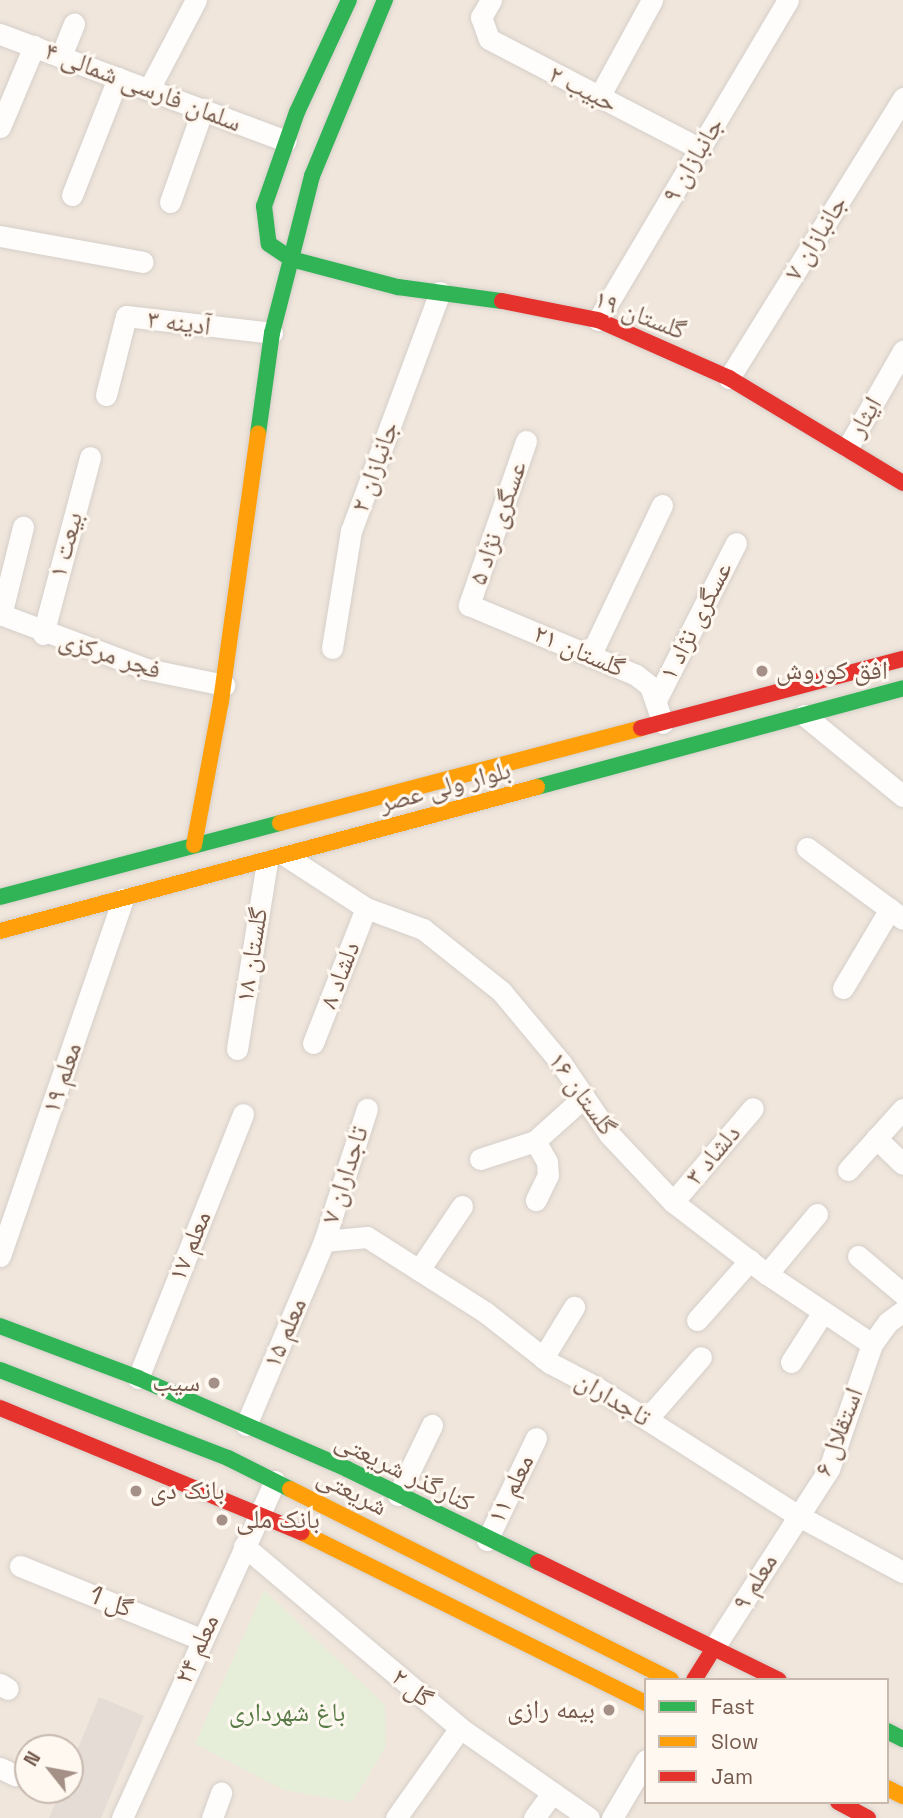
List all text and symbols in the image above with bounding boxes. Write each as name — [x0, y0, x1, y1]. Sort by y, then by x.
street label: سلمان فارسی شمالی ۴ — [40, 35, 246, 139]
street label: حبیب ۲ — [543, 59, 623, 119]
street label: جانبازان ۹ — [655, 112, 731, 208]
street label: جانبازان ۷ — [778, 190, 854, 286]
street label: گلستان ۱۹ — [590, 283, 690, 347]
street label: آدینه ۳ — [146, 304, 212, 342]
street label: ایثار — [841, 391, 889, 443]
street label: جانبازان ۲ — [344, 417, 406, 517]
street label: عسگری نژاد ۵ — [462, 457, 534, 589]
street label: بیعت ۱ — [42, 509, 90, 581]
street label: عسگری نژاد ۱ — [653, 557, 739, 685]
street label: گلستان ۲۱ — [529, 618, 629, 684]
street label: فجر مرکزی — [55, 624, 165, 686]
place label: افق کوروش — [776, 655, 888, 687]
marker: افق کوروش — [754, 663, 770, 679]
street label: بلوار ولی عصر — [376, 755, 514, 819]
street label: گلستان ۱۸ — [229, 905, 275, 1005]
street label: دلشاد ۸ — [313, 937, 367, 1013]
street label: معلم ۱۹ — [35, 1039, 89, 1117]
street label: گلستان ۱۶ — [541, 1046, 623, 1142]
street label: دلشاد ۳ — [679, 1118, 747, 1192]
street label: تاجداران ۷ — [315, 1122, 375, 1228]
street label: معلم ۱۷ — [162, 1206, 218, 1286]
street label: معلم ۱۵ — [256, 1293, 314, 1373]
street label: تاجداران — [570, 1365, 656, 1433]
place label: سیب — [152, 1367, 200, 1399]
marker: سیب — [206, 1375, 222, 1391]
street label: استقلال ۶ — [808, 1383, 870, 1481]
street label: کنارگذر شریعتی — [330, 1425, 478, 1519]
street label: معلم ۱۱ — [481, 1449, 541, 1529]
street label: شریعتی — [312, 1461, 392, 1523]
place label: بانک دی — [150, 1475, 225, 1507]
marker: بانک دی — [128, 1483, 144, 1499]
place label: بانک ملی — [236, 1504, 320, 1536]
marker: بانک ملی — [214, 1512, 230, 1528]
street label: معلم ۹ — [726, 1548, 784, 1616]
street label: گل 1 — [85, 1579, 137, 1625]
street label: معلم ۲۴ — [168, 1609, 226, 1689]
street label: گل ۲ — [385, 1662, 439, 1714]
legend — [644, 1678, 889, 1804]
text: Fast — [711, 1693, 755, 1720]
place label: بیمه رازی — [507, 1694, 595, 1726]
park label: باغ شهرداری — [229, 1697, 345, 1729]
marker: بیمه رازی — [601, 1702, 617, 1718]
text: Slow — [711, 1728, 759, 1755]
north arrow — [14, 1734, 84, 1804]
text: N — [18, 1747, 46, 1771]
text: Jam — [711, 1763, 753, 1790]

